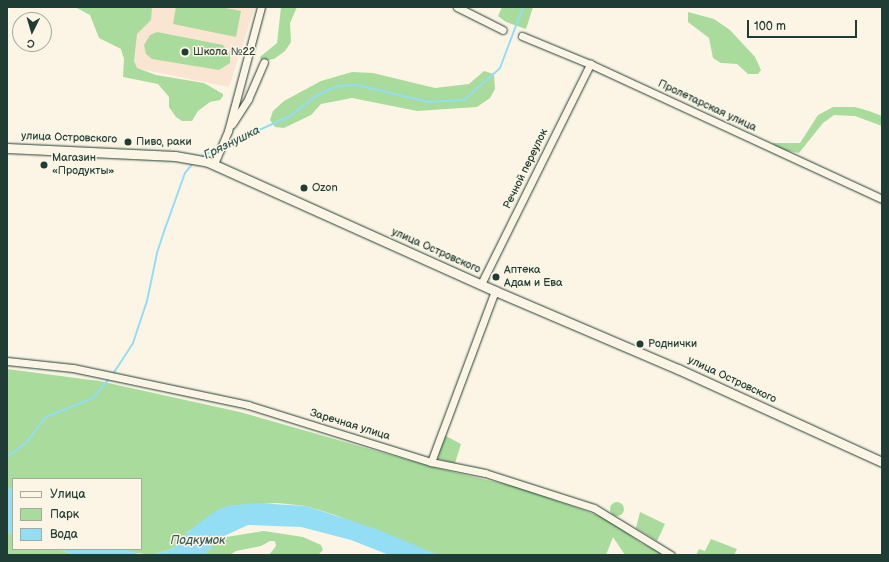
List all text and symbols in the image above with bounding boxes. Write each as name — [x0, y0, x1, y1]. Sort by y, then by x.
north arrow — [12, 12, 52, 52]
scale bar — [749, 12, 859, 38]
text: 100 m — [754, 19, 786, 34]
text: С — [27, 37, 35, 50]
place label: Школа №22 — [193, 45, 255, 59]
marker: Школа №22 — [180, 47, 190, 57]
street label: Пролетарская улица — [656, 77, 758, 135]
water label: Грязнушка — [201, 123, 263, 163]
street label: Речной переулок — [501, 127, 551, 211]
street label: улица Островского — [21, 130, 117, 146]
place label: Пиво, раки — [136, 135, 192, 149]
marker: Пиво, раки — [123, 137, 133, 147]
place label: Магазин «Продукты» — [52, 152, 114, 178]
marker: Магазин «Продукты» — [39, 160, 49, 170]
place label: Ozon — [312, 181, 338, 195]
marker: Ozon — [299, 183, 309, 193]
street label: улица Островского — [389, 225, 483, 277]
place label: Аптека Адам и Ева — [504, 264, 563, 290]
marker: Аптека Адам и Ева — [491, 272, 501, 282]
place label: Роднички — [648, 337, 697, 351]
marker: Роднички — [635, 339, 645, 349]
street label: улица Островского — [686, 354, 778, 406]
street label: Заречная улица — [308, 407, 392, 443]
legend — [12, 478, 142, 550]
text: Улица — [50, 487, 86, 502]
text: Парк — [50, 507, 79, 522]
text: Вода — [50, 527, 78, 542]
water label: Подкумок — [170, 534, 226, 548]

